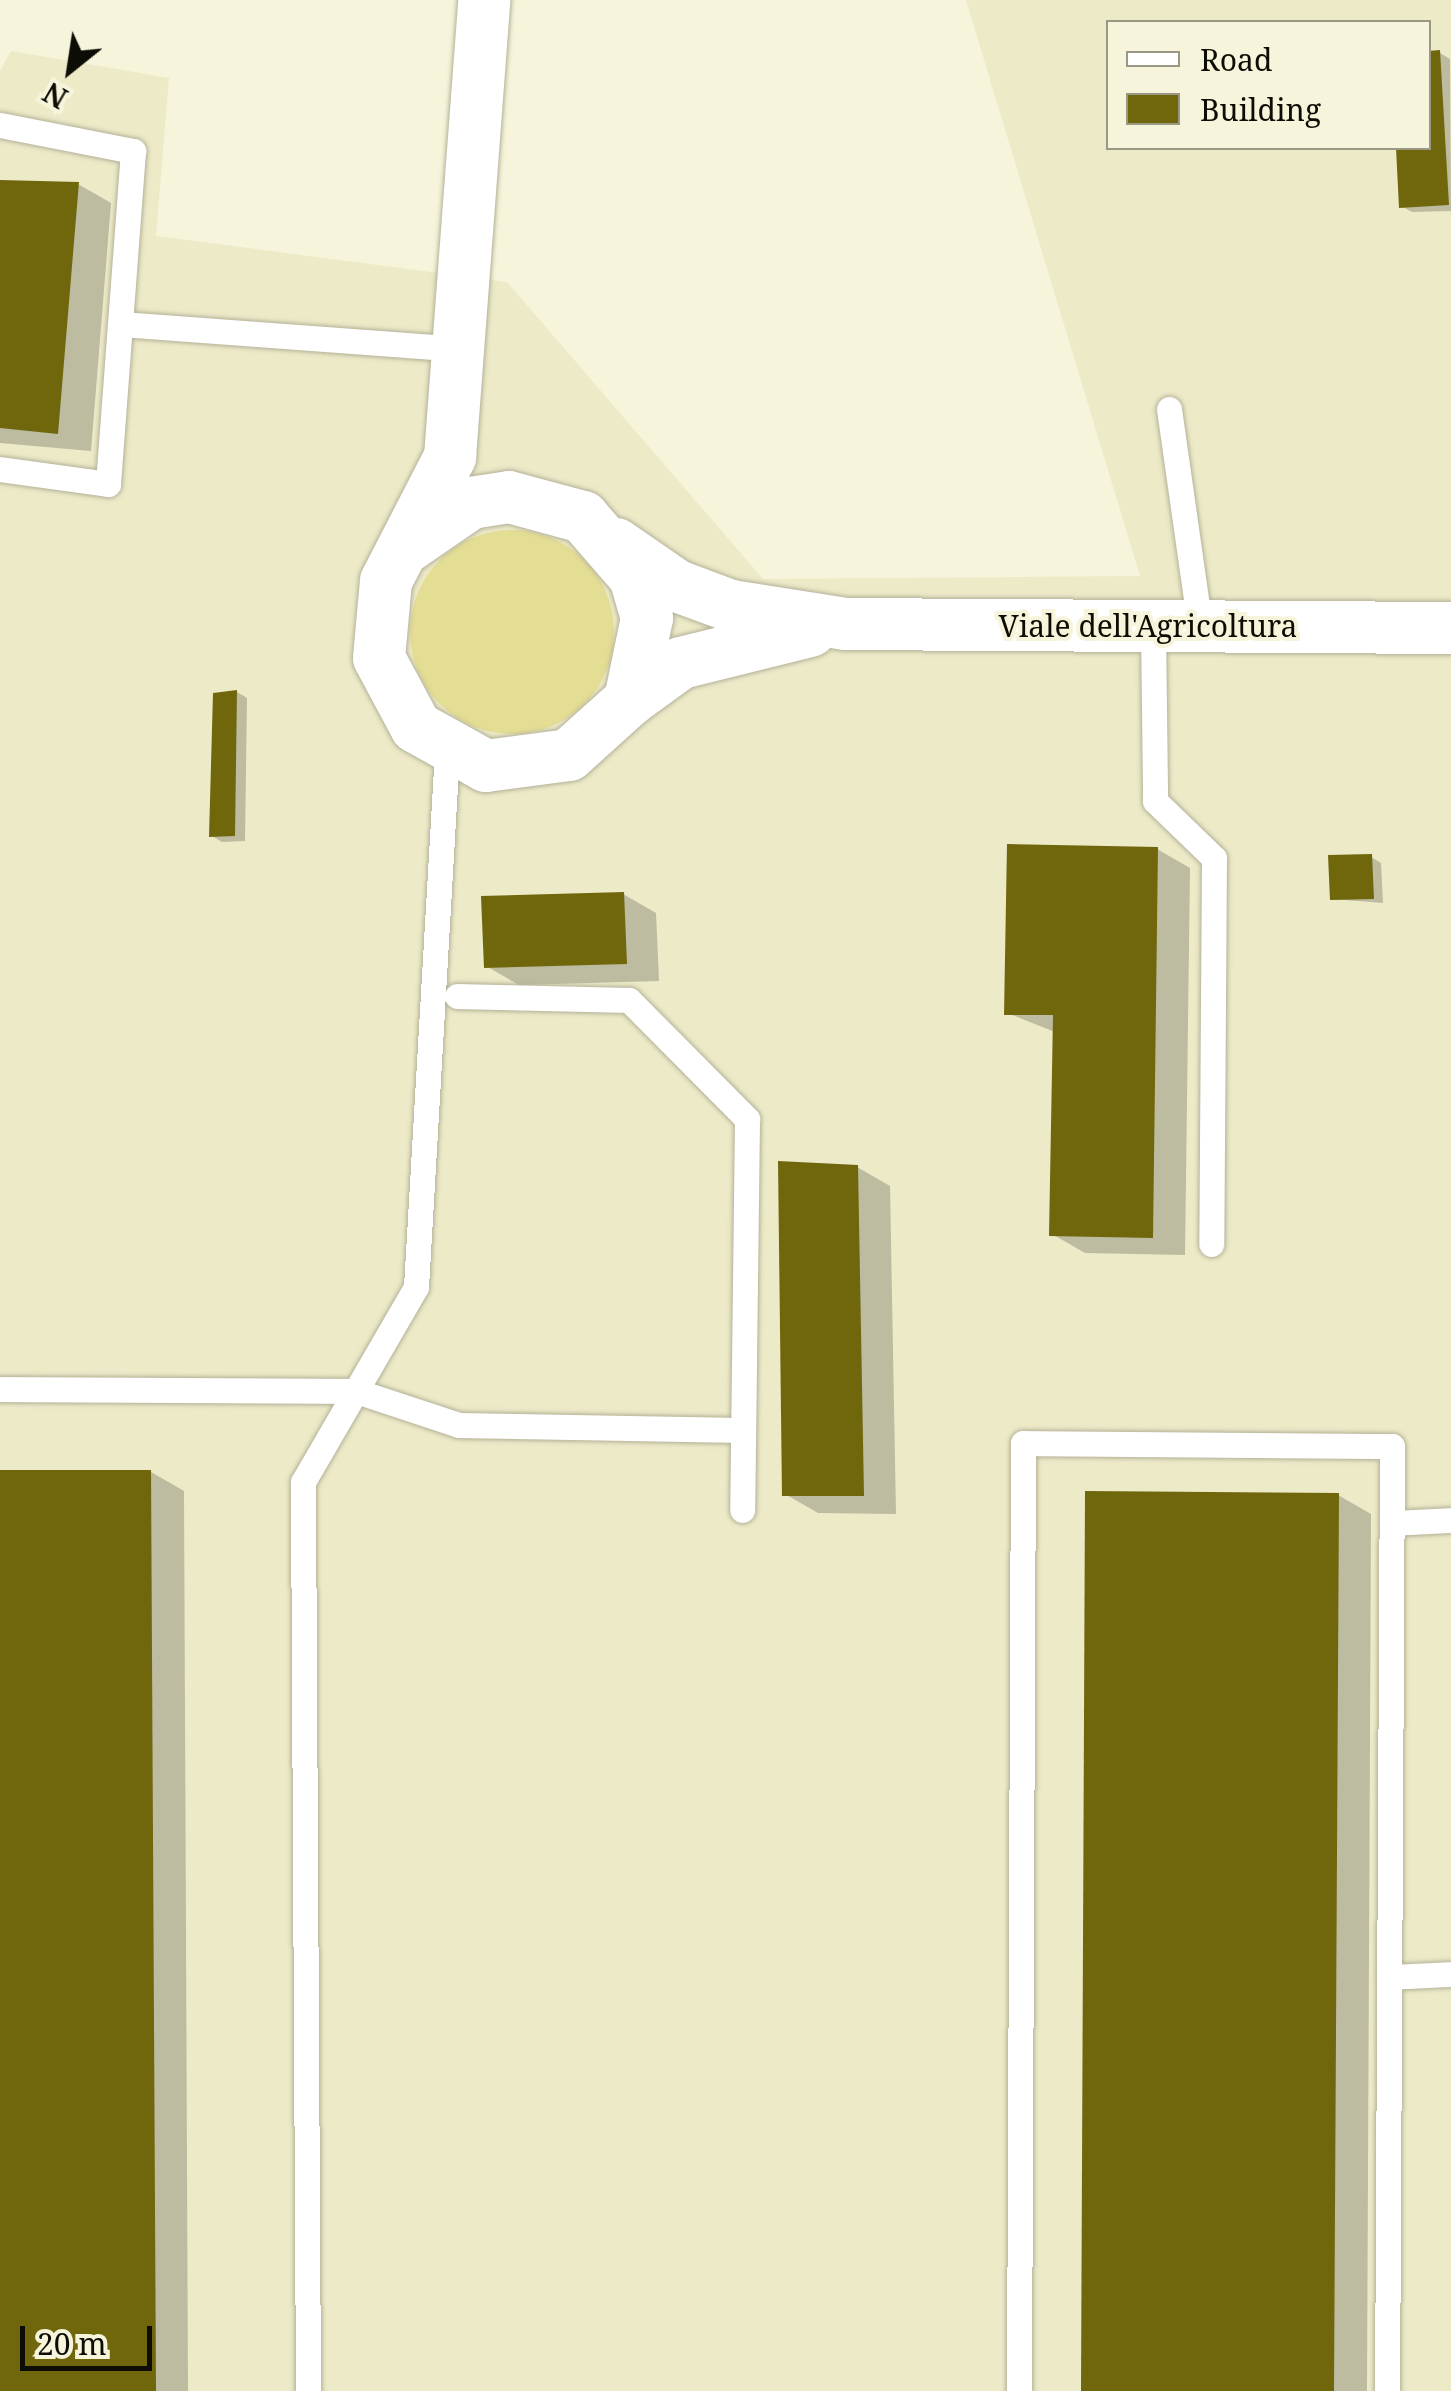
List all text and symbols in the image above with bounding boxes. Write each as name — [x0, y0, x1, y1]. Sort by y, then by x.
north arrow — [20, 20, 120, 120]
legend — [1106, 20, 1431, 150]
text: Road — [1200, 39, 1272, 80]
text: N — [36, 74, 74, 118]
text: Building — [1200, 89, 1321, 130]
street label: Viale dell'Agricoltura — [999, 608, 1297, 644]
scale bar — [25, 2306, 158, 2368]
text: 20 m — [37, 2323, 107, 2364]

